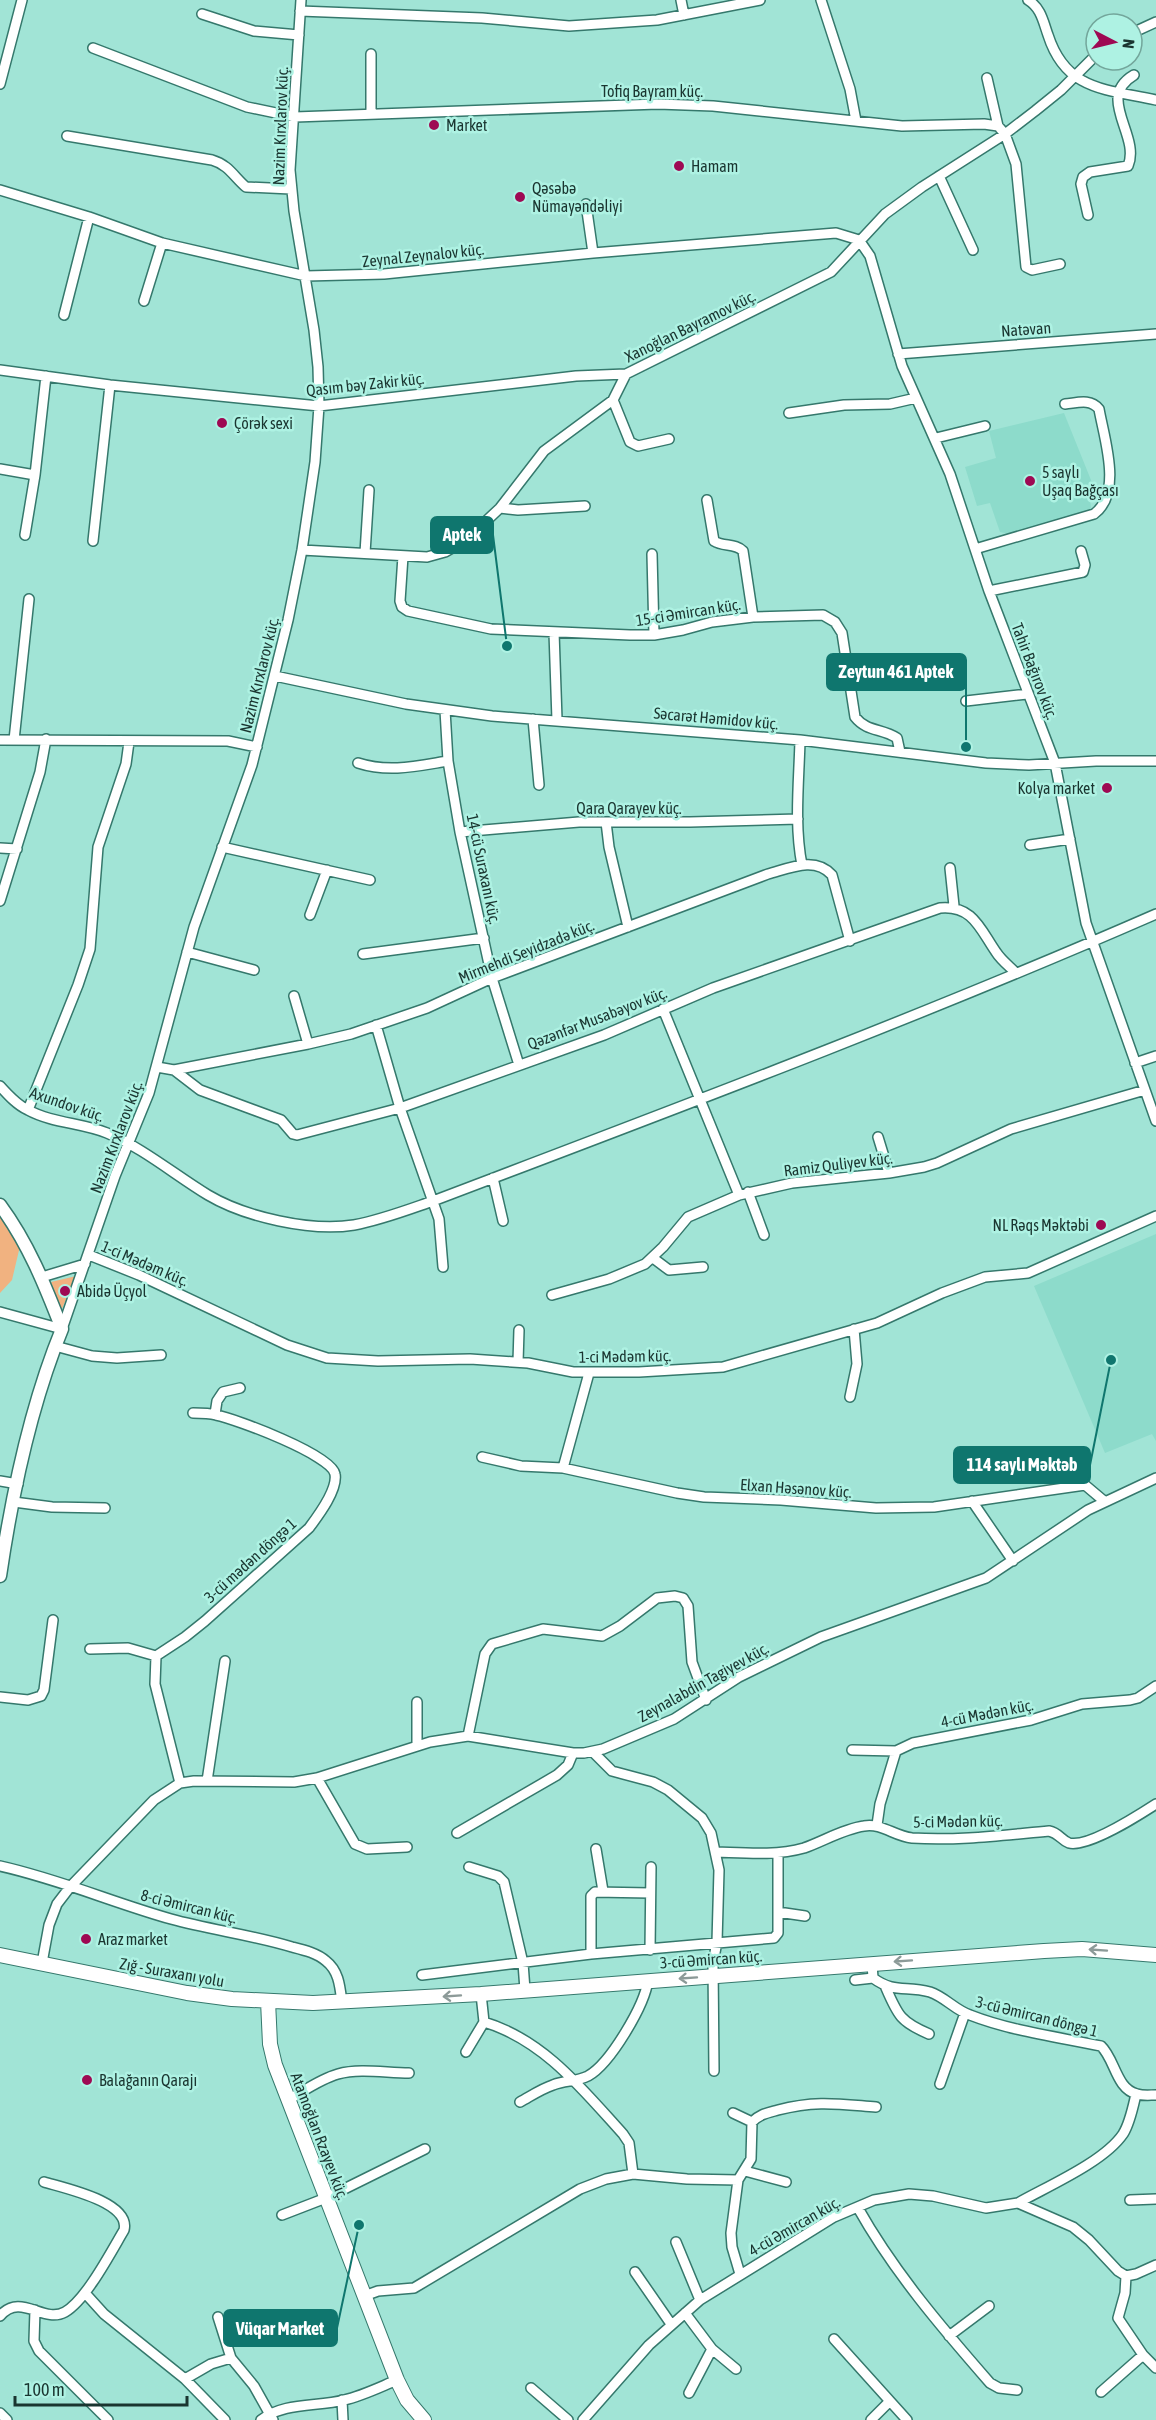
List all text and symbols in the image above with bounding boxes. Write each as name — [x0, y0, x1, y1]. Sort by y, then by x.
north arrow — [1084, 12, 1144, 72]
text: N — [1119, 38, 1138, 50]
street label: Nazim Kırxlarov küç. — [269, 66, 292, 186]
street label: Tofiq Bayram küç. — [601, 82, 703, 101]
place label: Market — [446, 116, 488, 134]
marker: Market — [427, 118, 441, 132]
place label: Hamam — [691, 157, 738, 175]
marker: Hamam — [672, 159, 686, 173]
place label: Qəsəbə Nümayəndəliyi — [532, 179, 623, 216]
marker: Qəsəbə Nümayəndəliyi — [513, 190, 527, 204]
street label: Zeynal Zeynalov küç. — [361, 240, 485, 271]
street label: Xanoğlan Bayramov küç. — [622, 286, 759, 366]
street label: Natəvan — [1000, 318, 1052, 340]
street label: Qasım bəy Zakir küç. — [305, 369, 425, 400]
place label: Çörək sexi — [234, 414, 293, 433]
marker: Çörək sexi — [215, 416, 229, 430]
place label: 5 saylı Uşaq Bağçası — [1042, 463, 1119, 500]
marker: 5 saylı Uşaq Bağçası — [1023, 474, 1037, 488]
callout: Aptek — [431, 517, 493, 553]
text: Aptek — [442, 524, 482, 545]
street label: 15-ci Əmircan küç. — [634, 595, 742, 630]
street label: Nazim Kırxlarov küç. — [236, 615, 283, 735]
street label: Tahir Bağırov küç. — [1007, 620, 1062, 722]
callout: Zeytun 461 Aptek — [827, 654, 966, 690]
text: Zeytun 461 Aptek — [839, 661, 955, 682]
street label: Səcarət Həmidov küç. — [653, 704, 779, 733]
place label: Kolya market — [1018, 779, 1095, 798]
marker: Kolya market — [1100, 781, 1114, 795]
street label: Qara Qarayev küç. — [576, 799, 682, 818]
street label: 14-cü Suraxanı küç. — [463, 812, 505, 926]
street label: Mirmehdi Seyidzadə küç. — [456, 916, 597, 987]
street label: Qəzənfər Musabəyov küç. — [525, 983, 670, 1054]
street label: Nazim Kırxlarov küç. — [86, 1078, 147, 1196]
street label: Axundov küç. — [27, 1083, 106, 1126]
street label: Ramiz Quliyev küç. — [783, 1148, 894, 1181]
place label: NL Rəqs Məktəbi — [992, 1216, 1089, 1235]
marker: NL Rəqs Məktəbi — [1094, 1218, 1108, 1232]
street label: 1-ci Mədəm küç. — [98, 1237, 191, 1290]
place label: Abidə Üçyol — [77, 1282, 147, 1301]
marker: Abidə Üçyol — [58, 1284, 72, 1298]
street label: 1-ci Mədəm küç. — [579, 1346, 672, 1367]
callout: 114 saylı Məktəb — [954, 1447, 1090, 1483]
text: 114 saylı Məktəb — [966, 1454, 1078, 1475]
street label: Elxan Həsənov küç. — [740, 1475, 853, 1502]
street label: 3-cü mədən döngə 1 — [200, 1514, 300, 1607]
street label: Zeynalabdin Tagiyev küç. — [635, 1639, 772, 1726]
street label: 4-cü Mədən küç. — [939, 1695, 1035, 1732]
street label: 5-ci Mədən küç. — [913, 1811, 1003, 1832]
street label: 8-ci Əmircan küç. — [139, 1885, 239, 1928]
place label: Araz market — [98, 1930, 168, 1948]
marker: Araz market — [79, 1932, 93, 1946]
one-way arrow — [1088, 1944, 1108, 1955]
street label: 3-cü Əmircan küç. — [659, 1946, 763, 1973]
street label: Zığ - Suraxanı yolu — [118, 1954, 226, 1991]
one-way arrow — [894, 1956, 914, 1967]
one-way arrow — [678, 1972, 698, 1983]
one-way arrow — [442, 1991, 462, 2002]
street label: 3-cü Əmircan döngə 1 — [974, 1992, 1100, 2041]
street label: Atamoğlan Rzayev küç. — [287, 2070, 353, 2203]
place label: Balağanın Qarajı — [99, 2071, 197, 2090]
marker: Balağanın Qarajı — [80, 2073, 94, 2087]
street label: 4-cü Əmircan küç. — [745, 2193, 843, 2260]
callout: Vüqar Market — [224, 2310, 337, 2346]
text: Vüqar Market — [235, 2318, 325, 2339]
scale bar — [15, 2369, 188, 2407]
text: 100 m — [24, 2379, 65, 2400]

